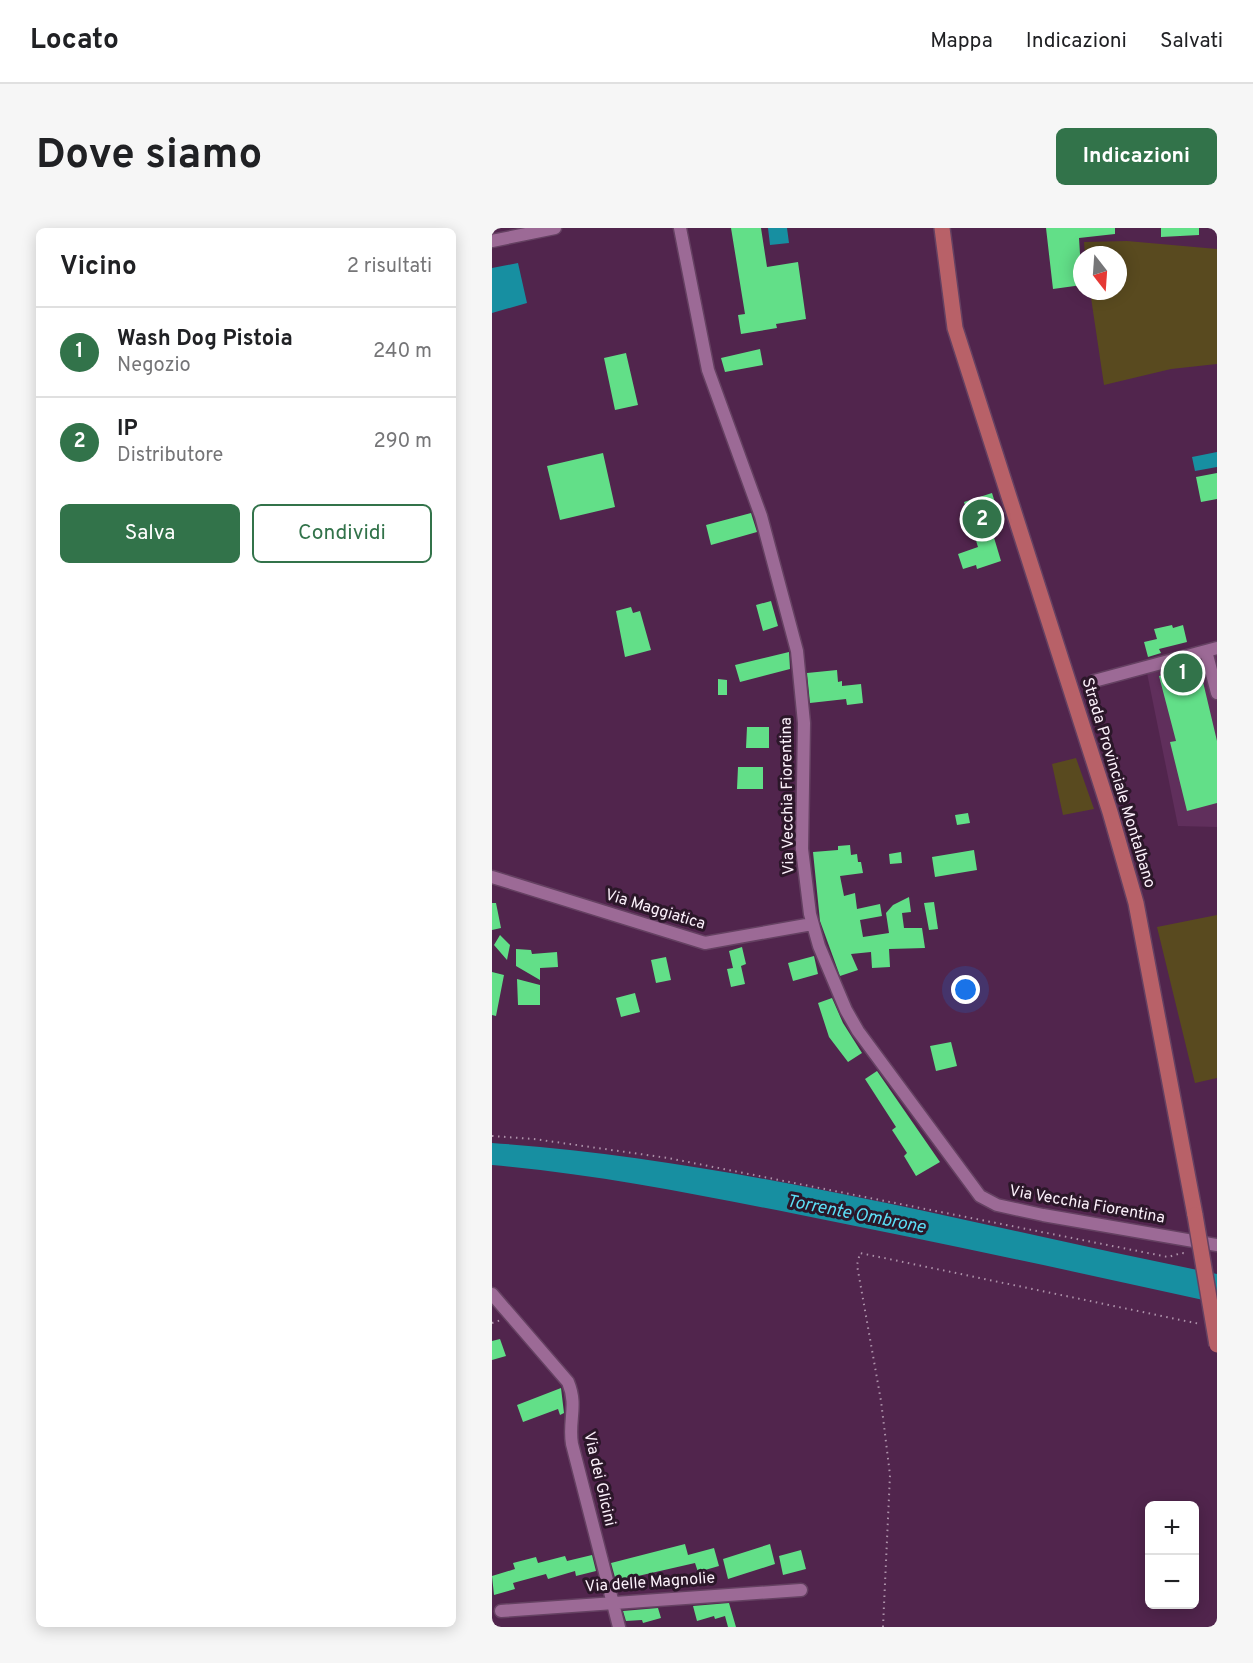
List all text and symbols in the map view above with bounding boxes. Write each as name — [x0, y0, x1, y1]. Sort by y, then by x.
text: Locato — [30, 23, 119, 59]
text: Mappa — [930, 28, 993, 55]
text: Indicazioni — [1026, 28, 1127, 55]
text: Salvati — [1160, 28, 1223, 55]
button: Indicazioni — [1056, 128, 1217, 185]
text: Dove siamo — [36, 130, 262, 183]
north arrow — [1073, 246, 1127, 300]
text: Vicino — [60, 251, 137, 284]
text: 2 risultati — [347, 254, 432, 280]
text: Wash Dog Pistoia — [117, 326, 293, 353]
text: 1 — [76, 339, 84, 365]
text: 240 m — [373, 339, 432, 365]
text: Negozio — [117, 353, 191, 379]
text: IP — [117, 416, 138, 443]
text: 2 — [73, 429, 86, 455]
text: 290 m — [374, 429, 432, 455]
text: Distributore — [117, 443, 223, 469]
pin: 2 — [962, 496, 1002, 542]
button: Salva — [60, 504, 240, 563]
button: Condividi — [252, 504, 432, 563]
pin: 1 — [1164, 650, 1202, 696]
street label: Strada Provinciale Montalbano — [1076, 675, 1160, 891]
street label: Via Vecchia Fiorentina — [777, 717, 799, 875]
street label: Via Maggiatica — [602, 885, 708, 935]
your location — [951, 975, 980, 1004]
street label: Via Vecchia Fiorentina — [1008, 1181, 1166, 1229]
water label: Torrente Ombrone — [784, 1190, 928, 1240]
street label: Via dei Glicini — [578, 1430, 620, 1528]
map controls — [1145, 1501, 1199, 1609]
button: + — [1145, 1501, 1199, 1555]
button: − — [1145, 1555, 1199, 1609]
street label: Via delle Magnolie — [584, 1568, 716, 1598]

